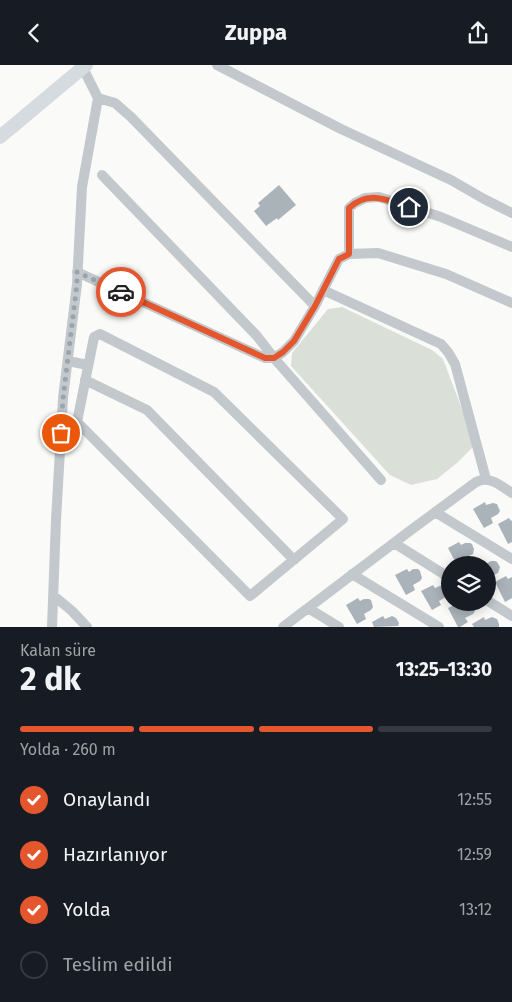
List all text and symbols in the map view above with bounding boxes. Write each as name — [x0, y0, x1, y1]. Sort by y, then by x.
icon: back — [20, 19, 48, 47]
text: Zuppa — [225, 19, 287, 46]
icon: share — [464, 19, 492, 47]
pin — [388, 186, 430, 228]
icon: home — [395, 193, 423, 221]
courier — [96, 267, 146, 317]
icon: car — [107, 278, 135, 306]
pin — [40, 412, 82, 454]
icon: bag — [47, 419, 75, 447]
map controls — [441, 556, 496, 611]
button: layers — [441, 556, 496, 611]
text: Kalan süre — [20, 641, 96, 660]
text: 13:25–13:30 — [396, 658, 492, 681]
text: 2 dk — [20, 660, 81, 698]
text: Yolda · 260 m — [20, 740, 116, 759]
icon: check — [20, 786, 48, 814]
text: Onaylandı — [63, 788, 150, 811]
text: 12:55 — [457, 790, 492, 809]
icon: check — [20, 841, 48, 869]
text: Hazırlanıyor — [63, 843, 167, 866]
text: 12:59 — [457, 845, 492, 864]
icon: check — [20, 896, 48, 924]
text: Yolda — [63, 898, 111, 921]
text: 13:12 — [459, 900, 492, 919]
text: Teslim edildi — [63, 953, 173, 976]

